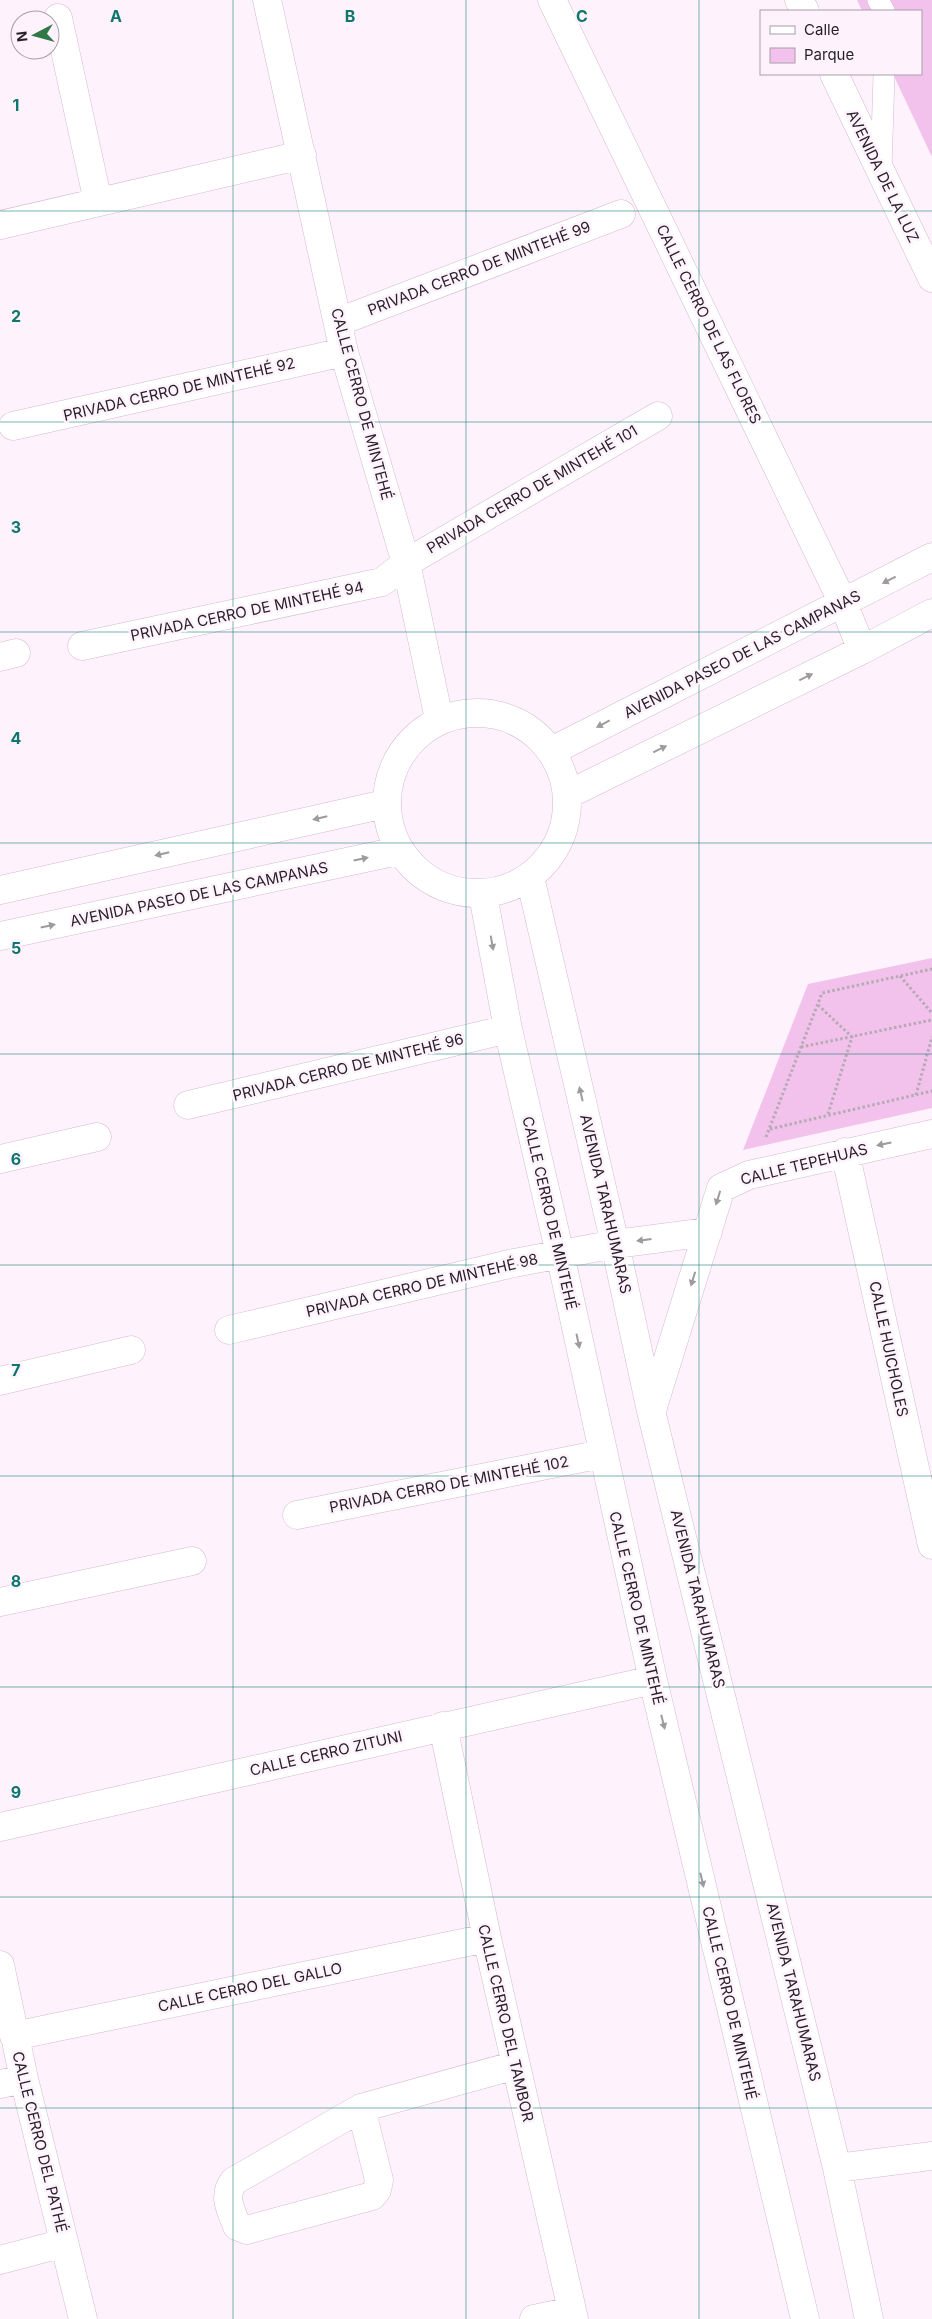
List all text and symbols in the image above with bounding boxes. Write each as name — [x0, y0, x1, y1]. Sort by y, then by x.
text: A — [110, 6, 122, 26]
text: B — [345, 6, 355, 26]
text: C — [576, 6, 588, 26]
north arrow — [10, 10, 60, 60]
legend — [760, 10, 922, 75]
text: Calle — [804, 20, 839, 39]
text: N — [13, 30, 31, 43]
text: Parque — [804, 45, 854, 64]
text: 1 — [13, 95, 19, 115]
street label: AVENIDA DE LA LUZ — [843, 107, 923, 245]
street label: PRIVADA CERRO DE MINTEHÉ 99 — [365, 217, 593, 319]
street label: CALLE CERRO DE LAS FLORES — [652, 221, 766, 427]
text: 2 — [11, 306, 21, 326]
street label: CALLE CERRO DE MINTEHÉ — [327, 306, 397, 502]
street label: PRIVADA CERRO DE MINTEHÉ 92 — [61, 353, 297, 425]
street label: PRIVADA CERRO DE MINTEHÉ 101 — [423, 421, 641, 557]
text: 3 — [11, 517, 21, 537]
one-way arrow — [881, 576, 896, 584]
street label: PRIVADA CERRO DE MINTEHÉ 94 — [129, 577, 365, 645]
street label: AVENIDA PASEO DE LAS CAMPANAS — [620, 586, 864, 722]
one-way arrow — [799, 673, 813, 681]
one-way arrow — [596, 720, 610, 728]
text: 4 — [11, 728, 22, 748]
one-way arrow — [653, 745, 667, 753]
one-way arrow — [313, 814, 328, 822]
one-way arrow — [153, 850, 169, 858]
one-way arrow — [353, 855, 368, 863]
street label: AVENIDA PASEO DE LAS CAMPANAS — [68, 857, 330, 931]
one-way arrow — [40, 922, 55, 930]
one-way arrow — [488, 935, 496, 951]
text: 5 — [11, 938, 21, 958]
street label: PRIVADA CERRO DE MINTEHÉ 96 — [231, 1029, 465, 1105]
one-way arrow — [577, 1087, 585, 1102]
street label: AVENIDA TARAHUMARAS — [576, 1112, 636, 1296]
street label: CALLE CERRO DE MINTEHÉ — [518, 1114, 582, 1312]
street label: CALLE TEPEHUAS — [738, 1139, 870, 1189]
one-way arrow — [877, 1140, 892, 1148]
text: 6 — [11, 1149, 21, 1169]
one-way arrow — [714, 1191, 722, 1206]
one-way arrow — [636, 1236, 652, 1244]
street label: PRIVADA CERRO DE MINTEHÉ 98 — [304, 1249, 540, 1321]
one-way arrow — [689, 1271, 697, 1286]
street label: CALLE HUICHOLES — [865, 1279, 913, 1419]
one-way arrow — [575, 1334, 583, 1350]
text: 7 — [11, 1360, 21, 1380]
street label: PRIVADA CERRO DE MINTEHÉ 102 — [328, 1451, 570, 1517]
street label: AVENIDA TARAHUMARAS — [667, 1508, 729, 1690]
street label: CALLE CERRO DE MINTEHÉ — [605, 1509, 669, 1707]
text: 8 — [11, 1571, 21, 1591]
one-way arrow — [660, 1714, 668, 1729]
street label: CALLE CERRO ZITUNI — [248, 1726, 404, 1780]
text: 9 — [11, 1782, 21, 1802]
one-way arrow — [698, 1872, 706, 1887]
street label: AVENIDA TARAHUMARAS — [763, 1901, 825, 2083]
street label: CALLE CERRO DE MINTEHÉ — [698, 1904, 762, 2102]
street label: CALLE CERRO DEL TAMBOR — [474, 1922, 538, 2124]
street label: CALLE CERRO DEL GALLO — [156, 1958, 344, 2016]
street label: CALLE CERRO DEL PATHÉ — [8, 2049, 72, 2235]

